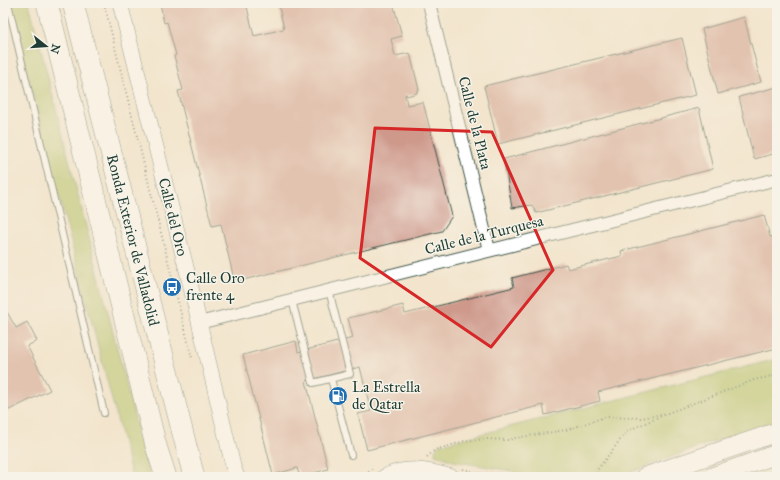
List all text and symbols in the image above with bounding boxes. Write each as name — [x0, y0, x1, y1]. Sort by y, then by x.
north arrow — [26, 26, 66, 66]
text: N — [47, 42, 63, 56]
street label: Calle de la Plata — [455, 75, 495, 172]
street label: Ronda Exterior de Valladolid — [103, 152, 163, 328]
street label: Calle del Oro — [155, 176, 191, 258]
street label: Calle de la Turquesa — [423, 211, 546, 259]
place label: Calle Oro frente 4 — [186, 269, 245, 304]
bus stop icon: Calle Oro frente 4 — [161, 276, 183, 298]
place label: La Estrella de Qatar — [352, 378, 421, 413]
fuel station icon: La Estrella de Qatar — [327, 385, 349, 407]

